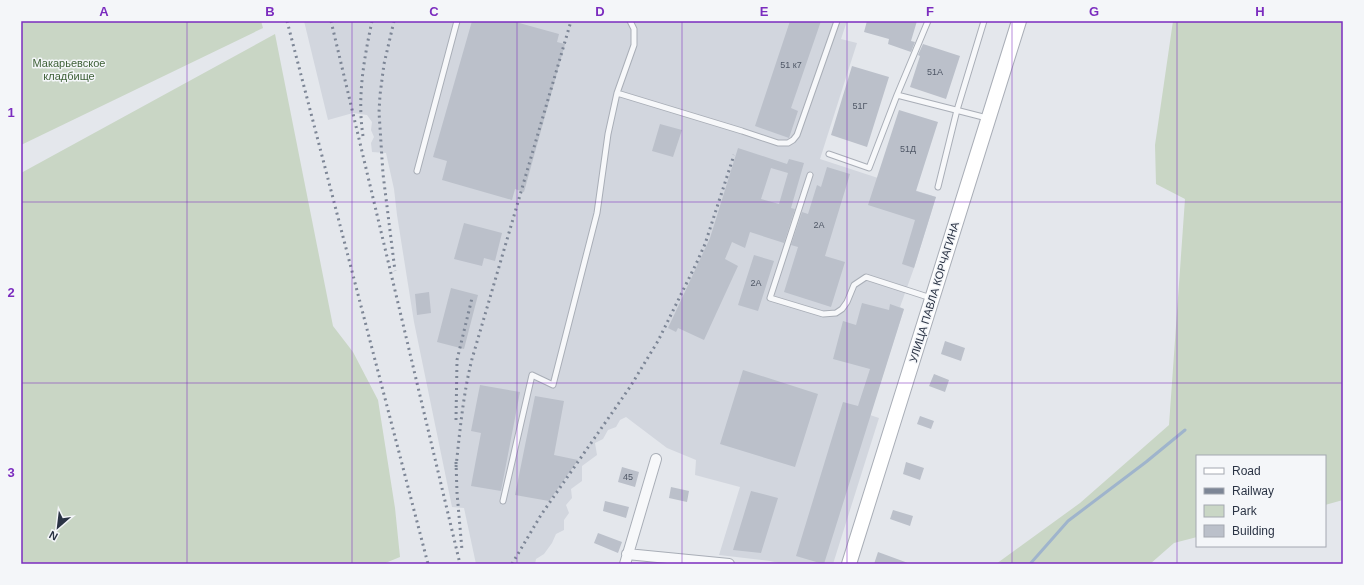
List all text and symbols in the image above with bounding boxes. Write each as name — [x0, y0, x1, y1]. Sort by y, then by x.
text: A — [99, 4, 109, 19]
text: B — [265, 4, 275, 19]
text: C — [429, 4, 439, 19]
text: D — [595, 4, 605, 19]
text: E — [760, 4, 769, 19]
text: F — [926, 4, 934, 19]
text: G — [1089, 4, 1099, 19]
text: H — [1255, 4, 1265, 19]
park label: Макарьевское кладбище — [33, 57, 105, 82]
house number: 51 к7 — [780, 60, 802, 70]
house number: 51А — [927, 67, 943, 77]
house number: 51Г — [853, 101, 868, 111]
text: 1 — [7, 105, 15, 120]
house number: 51Д — [900, 144, 916, 154]
house number: 2А — [813, 220, 825, 230]
street label: УЛИЦА ПАВЛА КОРЧАГИНА — [907, 220, 961, 364]
house number: 2А — [750, 278, 762, 288]
text: 2 — [7, 285, 15, 300]
legend — [1196, 455, 1326, 547]
text: Road — [1232, 464, 1261, 478]
text: 3 — [7, 465, 15, 480]
house number: 45 — [623, 472, 633, 482]
text: Railway — [1232, 484, 1274, 498]
text: Park — [1232, 504, 1258, 518]
north arrow — [38, 507, 78, 547]
text: Building — [1232, 524, 1275, 538]
text: N — [47, 529, 60, 543]

